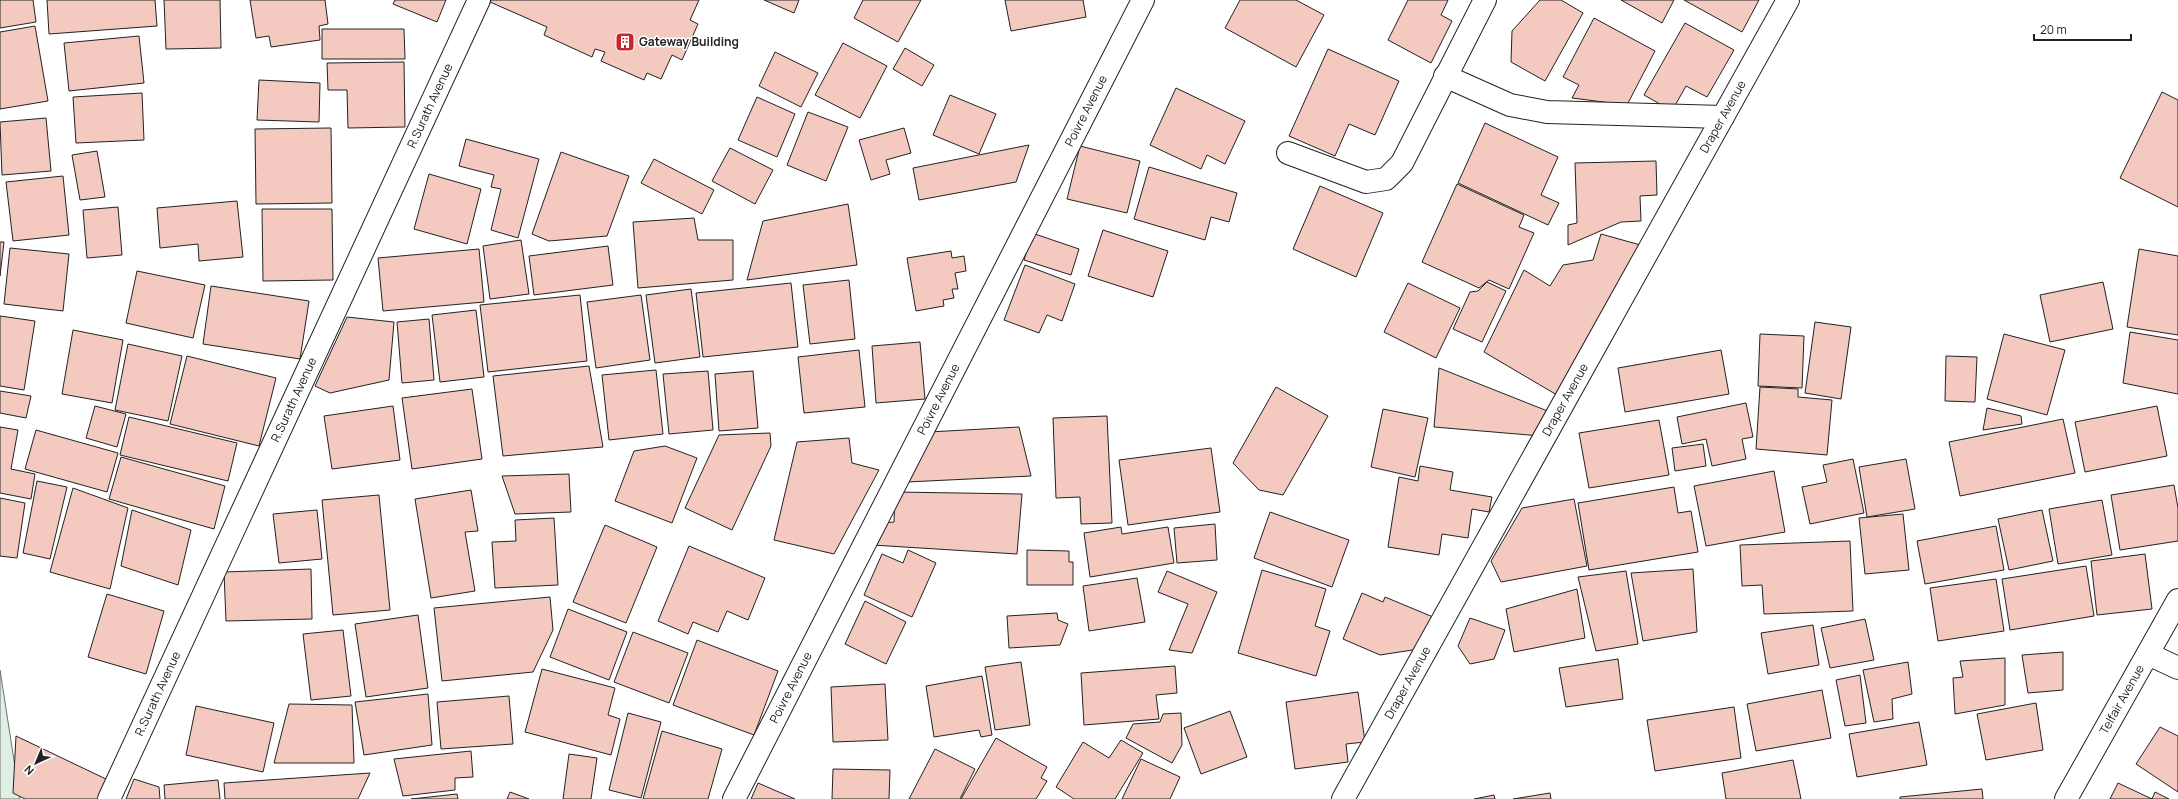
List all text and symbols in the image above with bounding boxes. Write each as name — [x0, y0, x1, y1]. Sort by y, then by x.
scale bar — [2034, 16, 2131, 42]
text: 20 m — [2040, 21, 2067, 38]
building icon: Gateway Building — [614, 31, 636, 53]
place label: Gateway Building — [639, 33, 739, 50]
street label: R.Surath Avenue — [403, 60, 457, 151]
street label: Poivre Avenue — [1060, 72, 1111, 149]
street label: Draper Avenue — [1695, 77, 1750, 156]
street label: R.Surath Avenue — [267, 354, 320, 445]
street label: Poivre Avenue — [913, 360, 963, 438]
street label: Draper Avenue — [1538, 360, 1592, 439]
street label: Draper Avenue — [1380, 643, 1434, 722]
street label: R.Surath Avenue — [130, 648, 184, 739]
street label: Poivre Avenue — [765, 649, 816, 726]
street label: Telfair Avenue — [2095, 661, 2148, 737]
north arrow — [16, 743, 56, 783]
text: N — [21, 762, 37, 779]

